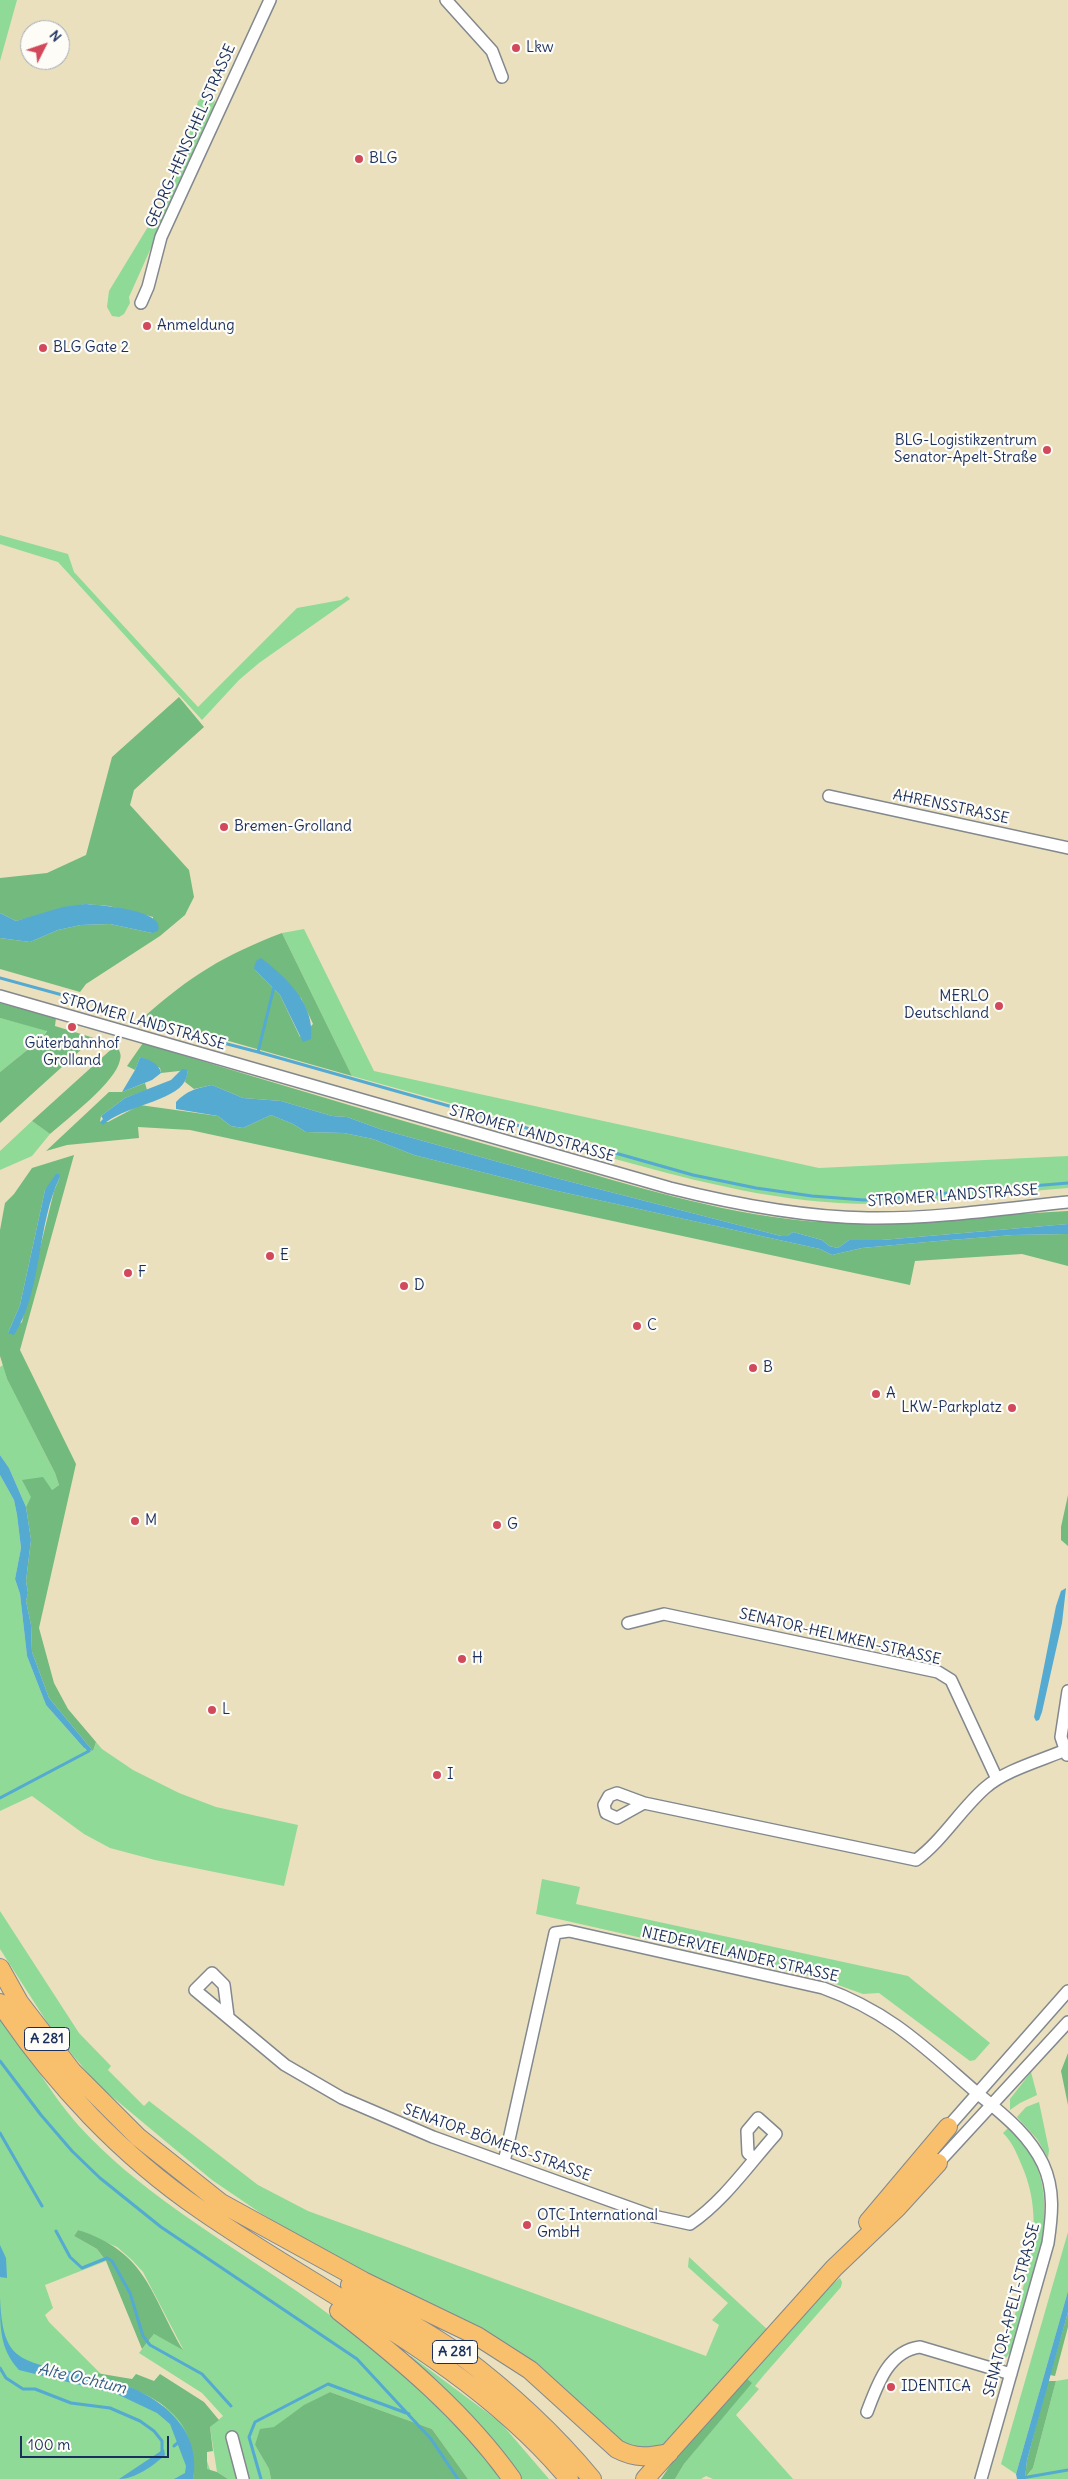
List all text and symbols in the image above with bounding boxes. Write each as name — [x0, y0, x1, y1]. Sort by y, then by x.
north arrow — [20, 20, 70, 70]
text: N — [46, 26, 66, 45]
place label: Lkw — [526, 39, 554, 57]
street label: GEORG-HENSCHEL-STRASSE — [142, 41, 240, 231]
marker: Lkw — [510, 42, 522, 54]
place label: BLG — [369, 150, 397, 168]
marker: BLG — [353, 153, 365, 165]
place label: Anmeldung — [157, 317, 235, 335]
marker: Anmeldung — [141, 320, 153, 332]
place label: BLG Gate 2 — [53, 339, 129, 357]
marker: BLG Gate 2 — [37, 342, 49, 354]
place label: BLG-Logistikzentrum Senator-Apelt-Straße — [894, 432, 1037, 467]
marker: BLG-Logistikzentrum Senator-Apelt-Straße — [1041, 444, 1053, 456]
street label: AHRENSSTRASSE — [891, 786, 1011, 828]
place label: Bremen-Grolland — [234, 818, 352, 836]
marker: Bremen-Grolland — [218, 821, 230, 833]
place label: MERLO Deutschland — [904, 988, 989, 1023]
street label: STROMER LANDSTRASSE — [58, 990, 228, 1054]
marker: MERLO Deutschland — [993, 1000, 1005, 1012]
marker: Güterbahnhof Grolland — [66, 1021, 78, 1033]
place label: Güterbahnhof Grolland — [25, 1035, 119, 1070]
street label: STROMER LANDSTRASSE — [447, 1102, 617, 1166]
street label: STROMER LANDSTRASSE — [867, 1181, 1039, 1211]
place label: E — [280, 1247, 289, 1265]
marker: E — [264, 1250, 276, 1262]
place label: F — [138, 1264, 146, 1282]
marker: F — [122, 1267, 134, 1279]
place label: D — [414, 1277, 425, 1295]
marker: D — [398, 1280, 410, 1292]
place label: C — [647, 1317, 657, 1335]
marker: C — [631, 1320, 643, 1332]
place label: B — [763, 1359, 773, 1377]
marker: B — [747, 1362, 759, 1374]
place label: A — [886, 1385, 896, 1403]
marker: A — [870, 1388, 882, 1400]
place label: LKW-Parkplatz — [901, 1399, 1002, 1417]
marker: LKW-Parkplatz — [1006, 1402, 1018, 1414]
place label: M — [145, 1512, 157, 1530]
marker: M — [129, 1515, 141, 1527]
place label: G — [507, 1516, 518, 1534]
marker: G — [491, 1519, 503, 1531]
street label: SENATOR-HELMKEN-STRASSE — [737, 1605, 943, 1669]
place label: H — [472, 1650, 483, 1668]
marker: H — [456, 1653, 468, 1665]
place label: L — [222, 1701, 230, 1719]
marker: L — [206, 1704, 218, 1716]
place label: I — [447, 1766, 454, 1784]
marker: I — [431, 1769, 443, 1781]
street label: NIEDERVIELANDER STRASSE — [640, 1924, 840, 1986]
road number: A 281 — [24, 2028, 70, 2050]
street label: SENATOR-BÖMERS-STRASSE — [401, 2101, 593, 2185]
place label: OTC International GmbH — [537, 2207, 658, 2242]
marker: OTC International GmbH — [521, 2219, 533, 2231]
street label: SENATOR-APELT-STRASSE — [980, 2221, 1044, 2399]
road number: A 281 — [432, 2340, 478, 2364]
water label: Alte Ochtum — [36, 2360, 128, 2398]
place label: IDENTICA — [901, 2378, 971, 2396]
marker: IDENTICA — [885, 2381, 897, 2393]
scale bar — [22, 2426, 171, 2458]
text: 100 m — [28, 2435, 70, 2454]

